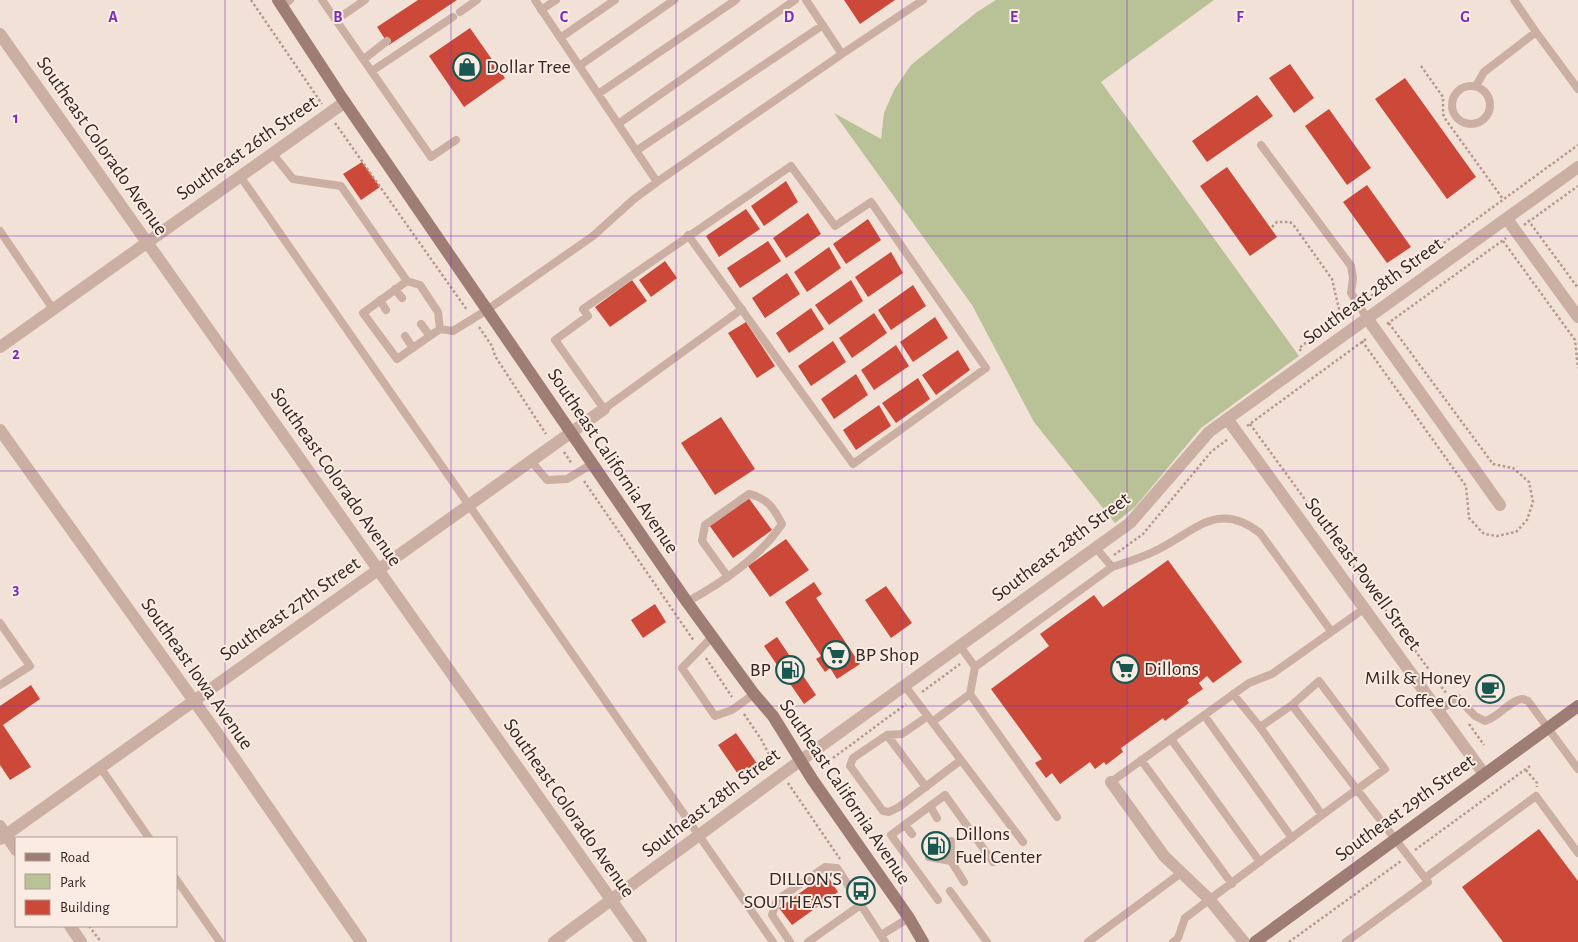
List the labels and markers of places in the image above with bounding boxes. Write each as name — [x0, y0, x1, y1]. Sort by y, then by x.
shop icon: Dollar Tree — [452, 52, 482, 82]
place label: Dollar Tree — [486, 57, 571, 77]
supermarket icon: BP Shop — [821, 640, 851, 670]
place label: BP Shop — [855, 645, 919, 665]
supermarket icon: Dillons — [1110, 654, 1140, 684]
fuel station icon: BP — [775, 655, 805, 685]
place label: Dillons — [1144, 659, 1199, 679]
place label: BP — [750, 660, 771, 680]
place label: Milk & Honey Coffee Co. — [1365, 668, 1471, 711]
cafe icon: Milk & Honey Coffee Co. — [1475, 674, 1505, 704]
place label: Dillons Fuel Center — [955, 824, 1042, 867]
fuel station icon: Dillons Fuel Center — [921, 831, 951, 861]
place label: DILLON'S SOUTHEAST — [744, 869, 842, 912]
bus stop icon: DILLON'S SOUTHEAST — [846, 876, 876, 906]

